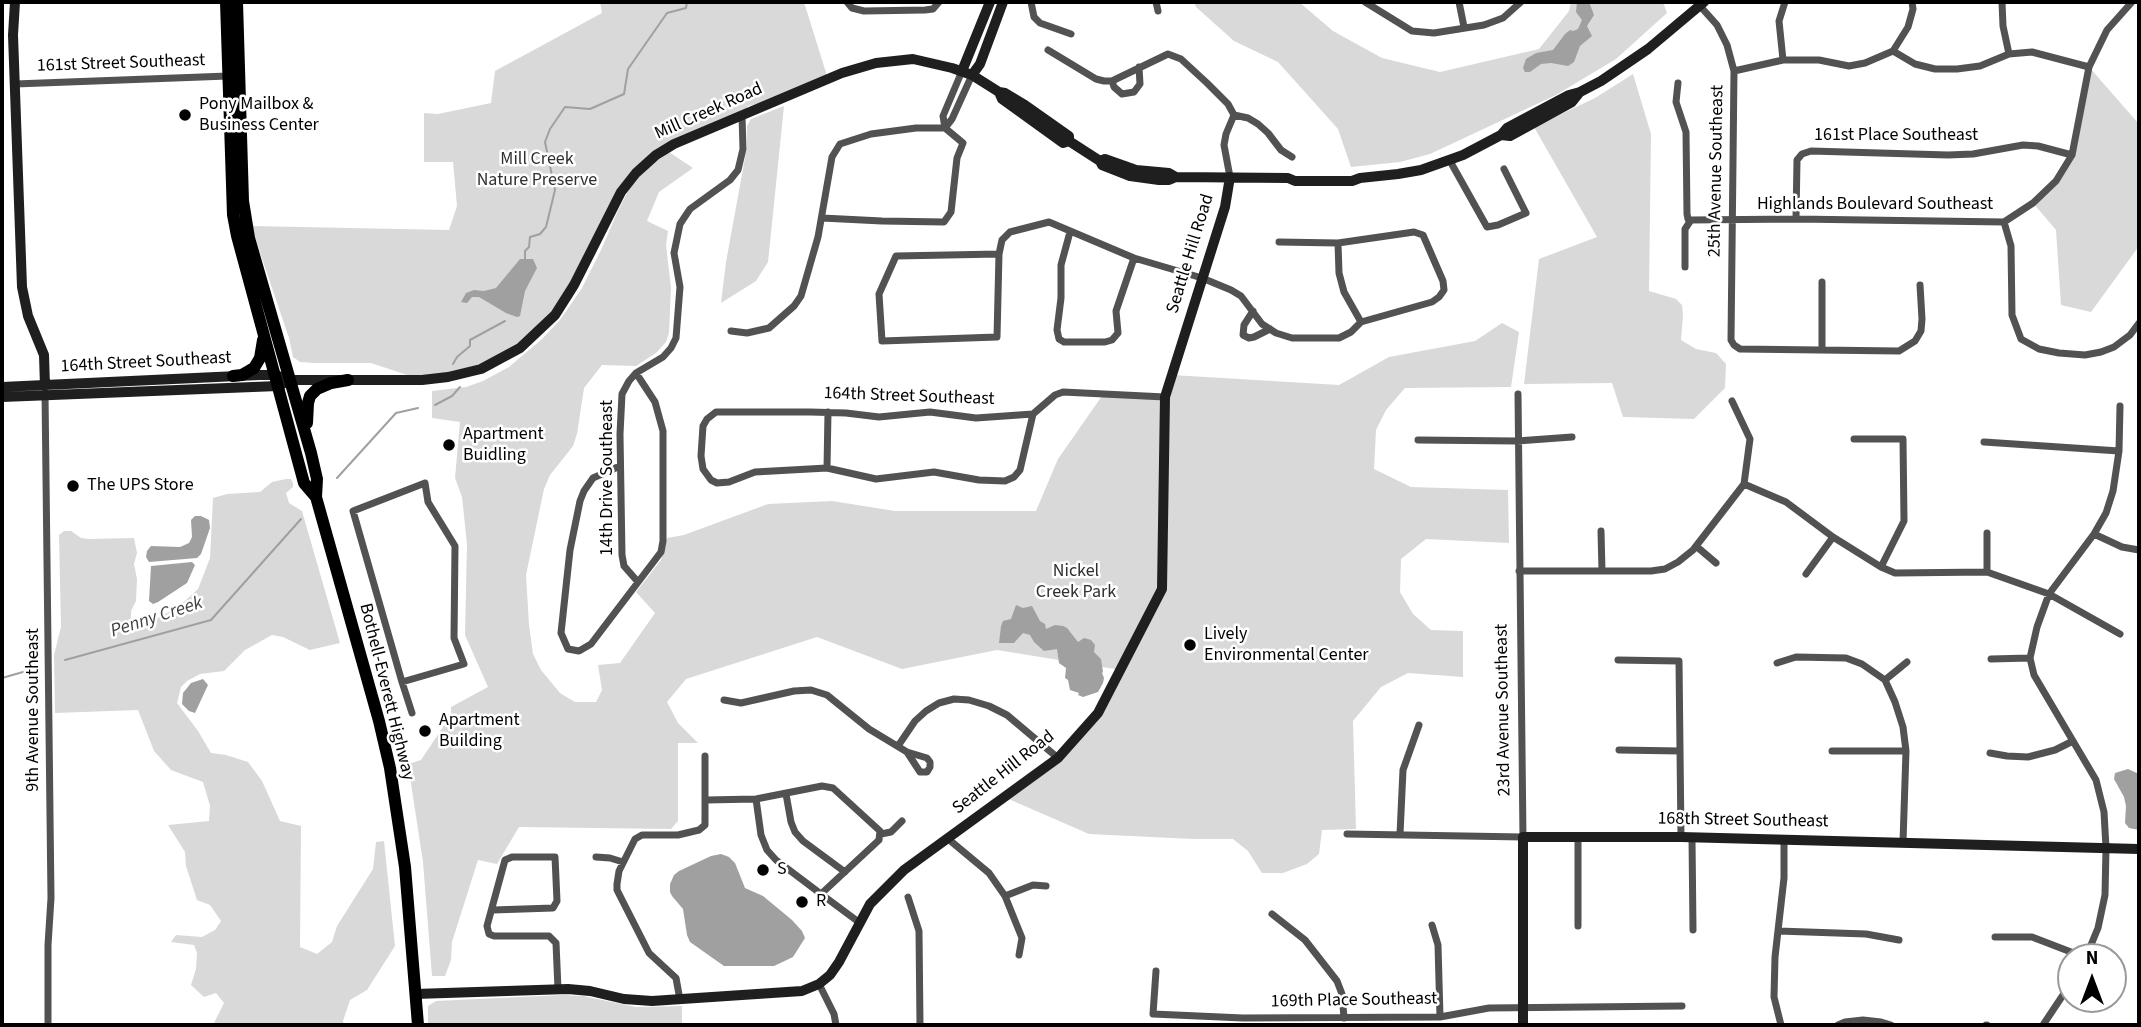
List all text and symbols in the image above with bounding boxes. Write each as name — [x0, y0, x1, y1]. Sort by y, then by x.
street label: 161st Street Southeast — [36, 50, 206, 78]
street label: Mill Creek Road — [652, 79, 766, 145]
street label: 25th Avenue Southeast — [1705, 85, 1729, 257]
place label: Pony Mailbox & Business Center — [199, 94, 319, 136]
marker: Pony Mailbox & Business Center — [177, 107, 193, 123]
street label: 161st Place Southeast — [1814, 125, 1978, 147]
park label: Mill Creek Nature Preserve — [477, 149, 597, 192]
street label: Seattle Hill Road — [1163, 192, 1219, 316]
street label: Highlands Boulevard Southeast — [1757, 194, 1993, 216]
street label: 164th Street Southeast — [60, 348, 232, 378]
street label: 164th Street Southeast — [823, 383, 995, 411]
street label: 14th Drive Southeast — [597, 400, 619, 556]
place label: Apartment Buidling — [463, 424, 544, 466]
marker: Apartment Buidling — [441, 437, 457, 453]
place label: The UPS Store — [87, 475, 194, 497]
marker: The UPS Store — [65, 478, 81, 494]
park label: Nickel Creek Park — [1036, 561, 1116, 604]
water label: Penny Creek — [108, 592, 206, 644]
street label: Bothell-Everett Highway — [354, 601, 418, 783]
street label: 23rd Avenue Southeast — [1492, 623, 1516, 797]
place label: Lively Environmental Center — [1204, 624, 1369, 666]
street label: 9th Avenue Southeast — [23, 628, 45, 792]
marker: Lively Environmental Center — [1182, 637, 1198, 653]
place label: Apartment Building — [439, 710, 520, 752]
marker: Apartment Building — [417, 723, 433, 739]
street label: Seattle Hill Road — [949, 726, 1059, 820]
street label: 168th Street Southeast — [1657, 809, 1829, 833]
place label: S — [777, 859, 787, 881]
marker: S — [755, 862, 771, 878]
place label: R — [816, 891, 826, 913]
marker: R — [794, 894, 810, 910]
north arrow — [2057, 943, 2127, 1013]
text: N — [2086, 945, 2098, 972]
street label: 169th Place Southeast — [1271, 989, 1437, 1013]

